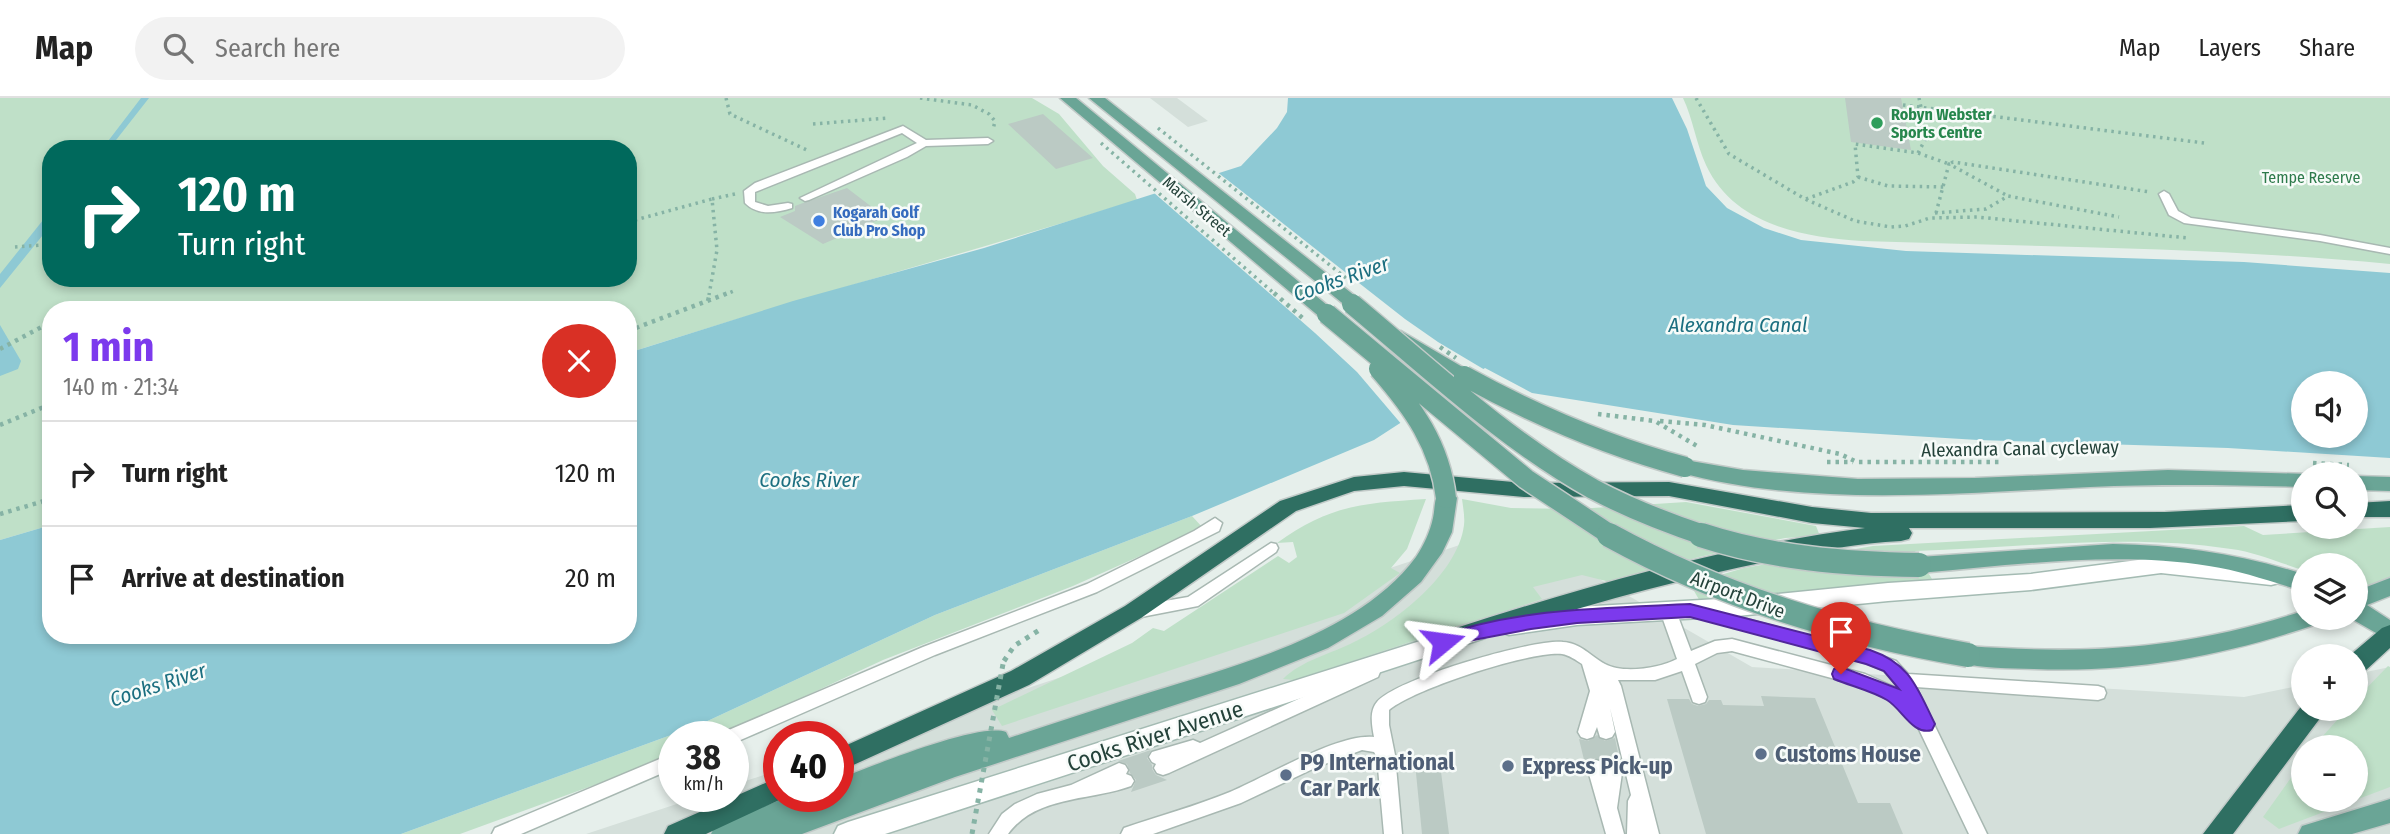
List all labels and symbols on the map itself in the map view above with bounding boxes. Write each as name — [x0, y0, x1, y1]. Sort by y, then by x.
place label: Robyn Webster Sports Centre — [1891, 105, 1992, 142]
marker: Robyn Webster Sports Centre — [1869, 115, 1885, 131]
park label: Tempe Reserve — [2262, 168, 2360, 187]
street label: Marsh Street — [1159, 172, 1235, 241]
place label: Kogarah Golf Club Pro Shop — [833, 203, 926, 240]
marker: Kogarah Golf Club Pro Shop — [811, 213, 827, 229]
water label: Cooks River — [1290, 250, 1393, 307]
water label: Alexandra Canal — [1667, 312, 1808, 338]
street label: Alexandra Canal cycleway — [1921, 435, 2119, 462]
water label: Cooks River — [759, 467, 859, 493]
street label: Airport Drive — [1687, 566, 1788, 623]
pin — [1811, 602, 1871, 674]
position arrow — [1406, 605, 1480, 679]
water label: Cooks River — [107, 657, 210, 713]
street label: Cooks River Avenue — [1063, 694, 1247, 778]
speed limit sign: 40 — [763, 721, 854, 812]
place label: Customs House — [1775, 740, 1921, 768]
marker: Customs House — [1753, 746, 1769, 762]
place label: P9 International Car Park — [1300, 748, 1455, 802]
place label: Express Pick-up — [1522, 752, 1673, 780]
marker: Express Pick-up — [1500, 758, 1516, 774]
marker: P9 International Car Park — [1278, 767, 1294, 783]

